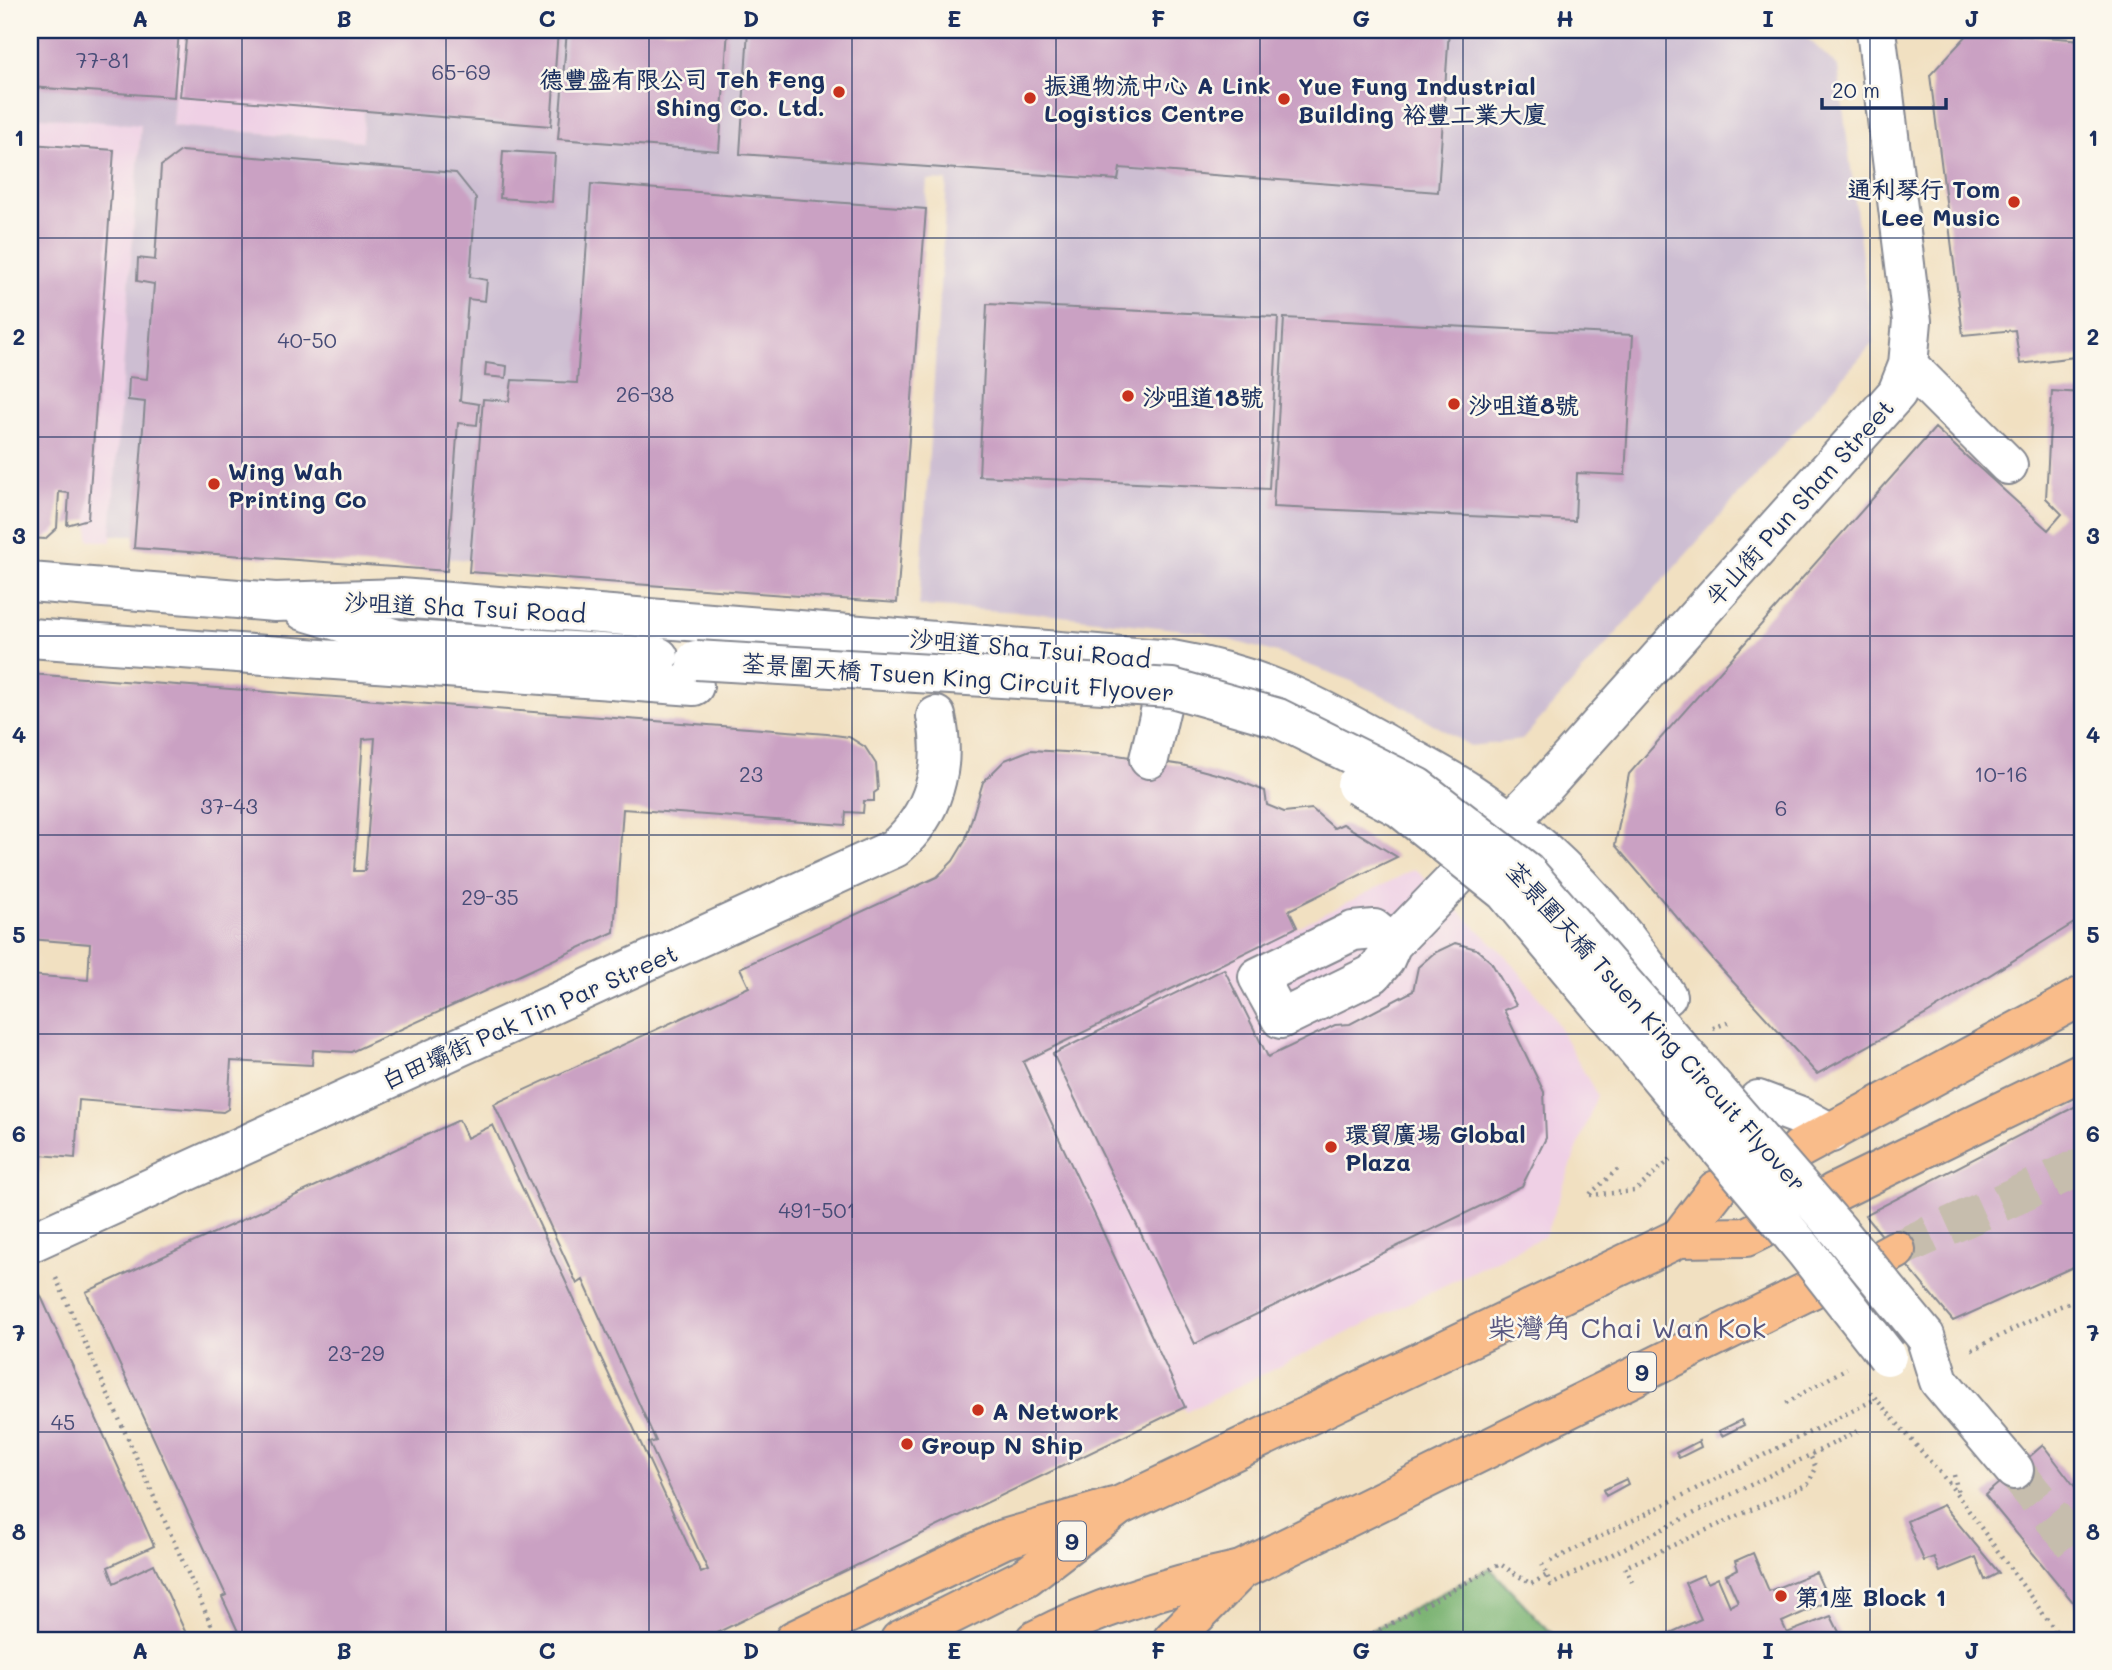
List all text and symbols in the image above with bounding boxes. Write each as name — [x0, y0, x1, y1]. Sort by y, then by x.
text: A — [132, 3, 148, 33]
text: B — [336, 3, 352, 33]
text: C — [538, 3, 556, 33]
text: D — [743, 3, 759, 33]
text: E — [947, 3, 961, 33]
text: F — [1151, 3, 1165, 33]
text: G — [1352, 3, 1370, 33]
text: H — [1556, 3, 1574, 33]
text: I — [1762, 3, 1774, 33]
text: J — [1964, 3, 1980, 33]
house number: 77-81 — [76, 46, 130, 73]
house number: 65-69 — [432, 58, 490, 85]
place label: 德豐盛有限公司 Teh Feng Shing Co. Ltd. — [540, 63, 825, 122]
scale bar — [1822, 66, 1946, 110]
place label: 振通物流中心 A Link Logistics Centre — [1044, 69, 1271, 128]
place label: Yue Fung Industrial Building 裕豐工業大廈 — [1298, 70, 1547, 129]
text: 20 m — [1832, 76, 1880, 103]
marker: 德豐盛有限公司 Teh Feng Shing Co. Ltd. — [831, 84, 847, 100]
marker: 振通物流中心 A Link Logistics Centre — [1022, 90, 1038, 106]
marker: Yue Fung Industrial Building 裕豐工業大廈 — [1276, 91, 1292, 107]
text: 1 — [14, 122, 24, 152]
text: 1 — [2088, 122, 2098, 152]
place label: 通利琴行 Tom Lee Music — [1848, 173, 2000, 232]
marker: 通利琴行 Tom Lee Music — [2006, 194, 2022, 210]
text: 2 — [13, 321, 25, 351]
text: 2 — [2087, 321, 2099, 351]
house number: 40-50 — [277, 326, 337, 353]
house number: 26-38 — [616, 380, 674, 407]
place label: 沙咀道18號 — [1142, 381, 1264, 412]
marker: 沙咀道18號 — [1120, 388, 1136, 404]
place label: 沙咀道8號 — [1468, 389, 1579, 420]
street label: 半山街 Pun Shan Street — [1698, 392, 1900, 612]
marker: 沙咀道8號 — [1446, 396, 1462, 412]
place label: Wing Wah Printing Co — [228, 455, 367, 514]
marker: Wing Wah Printing Co — [206, 476, 222, 492]
text: 3 — [12, 520, 26, 550]
text: 3 — [2086, 520, 2100, 550]
street label: 沙咀道 Sha Tsui Road — [343, 585, 587, 629]
street label: 沙咀道 Sha Tsui Road — [908, 622, 1152, 674]
street label: 荃景圍天橋 Tsuen King Circuit Flyover — [741, 646, 1175, 708]
text: 4 — [12, 719, 26, 749]
text: 4 — [2086, 719, 2100, 749]
house number: 23 — [739, 760, 763, 787]
house number: 10-16 — [1974, 760, 2028, 787]
house number: 37-43 — [200, 792, 258, 819]
house number: 6 — [1775, 794, 1787, 821]
street label: 荃景圍天橋 Tsuen King Circuit Flyover — [1500, 854, 1814, 1198]
house number: 29-35 — [461, 883, 519, 910]
text: 5 — [12, 919, 26, 949]
text: 5 — [2086, 919, 2100, 949]
street label: 白田壩街 Pak Tin Par Street — [376, 937, 682, 1095]
text: 6 — [12, 1118, 26, 1148]
place label: 環貿廣場 Global Plaza — [1345, 1118, 1526, 1177]
text: 6 — [2086, 1118, 2100, 1148]
marker: 環貿廣場 Global Plaza — [1323, 1139, 1339, 1155]
house number: 491-501 — [778, 1196, 856, 1223]
district label: 柴灣角 Chai Wan Kok — [1488, 1309, 1766, 1345]
text: 7 — [13, 1317, 26, 1347]
text: 7 — [2087, 1317, 2100, 1347]
house number: 23-29 — [328, 1339, 384, 1366]
road number: 9 — [1628, 1352, 1656, 1392]
place label: A Network — [992, 1395, 1119, 1426]
marker: A Network — [970, 1402, 986, 1418]
house number: 45 — [51, 1408, 75, 1435]
place label: Group N Ship — [921, 1429, 1083, 1460]
marker: Group N Ship — [899, 1436, 915, 1452]
text: 8 — [12, 1516, 26, 1546]
text: 8 — [2086, 1516, 2100, 1546]
road number: 9 — [1058, 1522, 1086, 1560]
place label: 第1座 Block 1 — [1795, 1581, 1946, 1612]
marker: 第1座 Block 1 — [1773, 1588, 1789, 1604]
text: A — [132, 1635, 148, 1665]
text: B — [336, 1635, 352, 1665]
text: C — [538, 1635, 556, 1665]
text: D — [743, 1635, 759, 1665]
text: E — [947, 1635, 961, 1665]
text: F — [1151, 1635, 1165, 1665]
text: G — [1352, 1635, 1370, 1665]
text: H — [1556, 1635, 1574, 1665]
text: I — [1762, 1635, 1774, 1665]
text: J — [1964, 1635, 1980, 1665]

